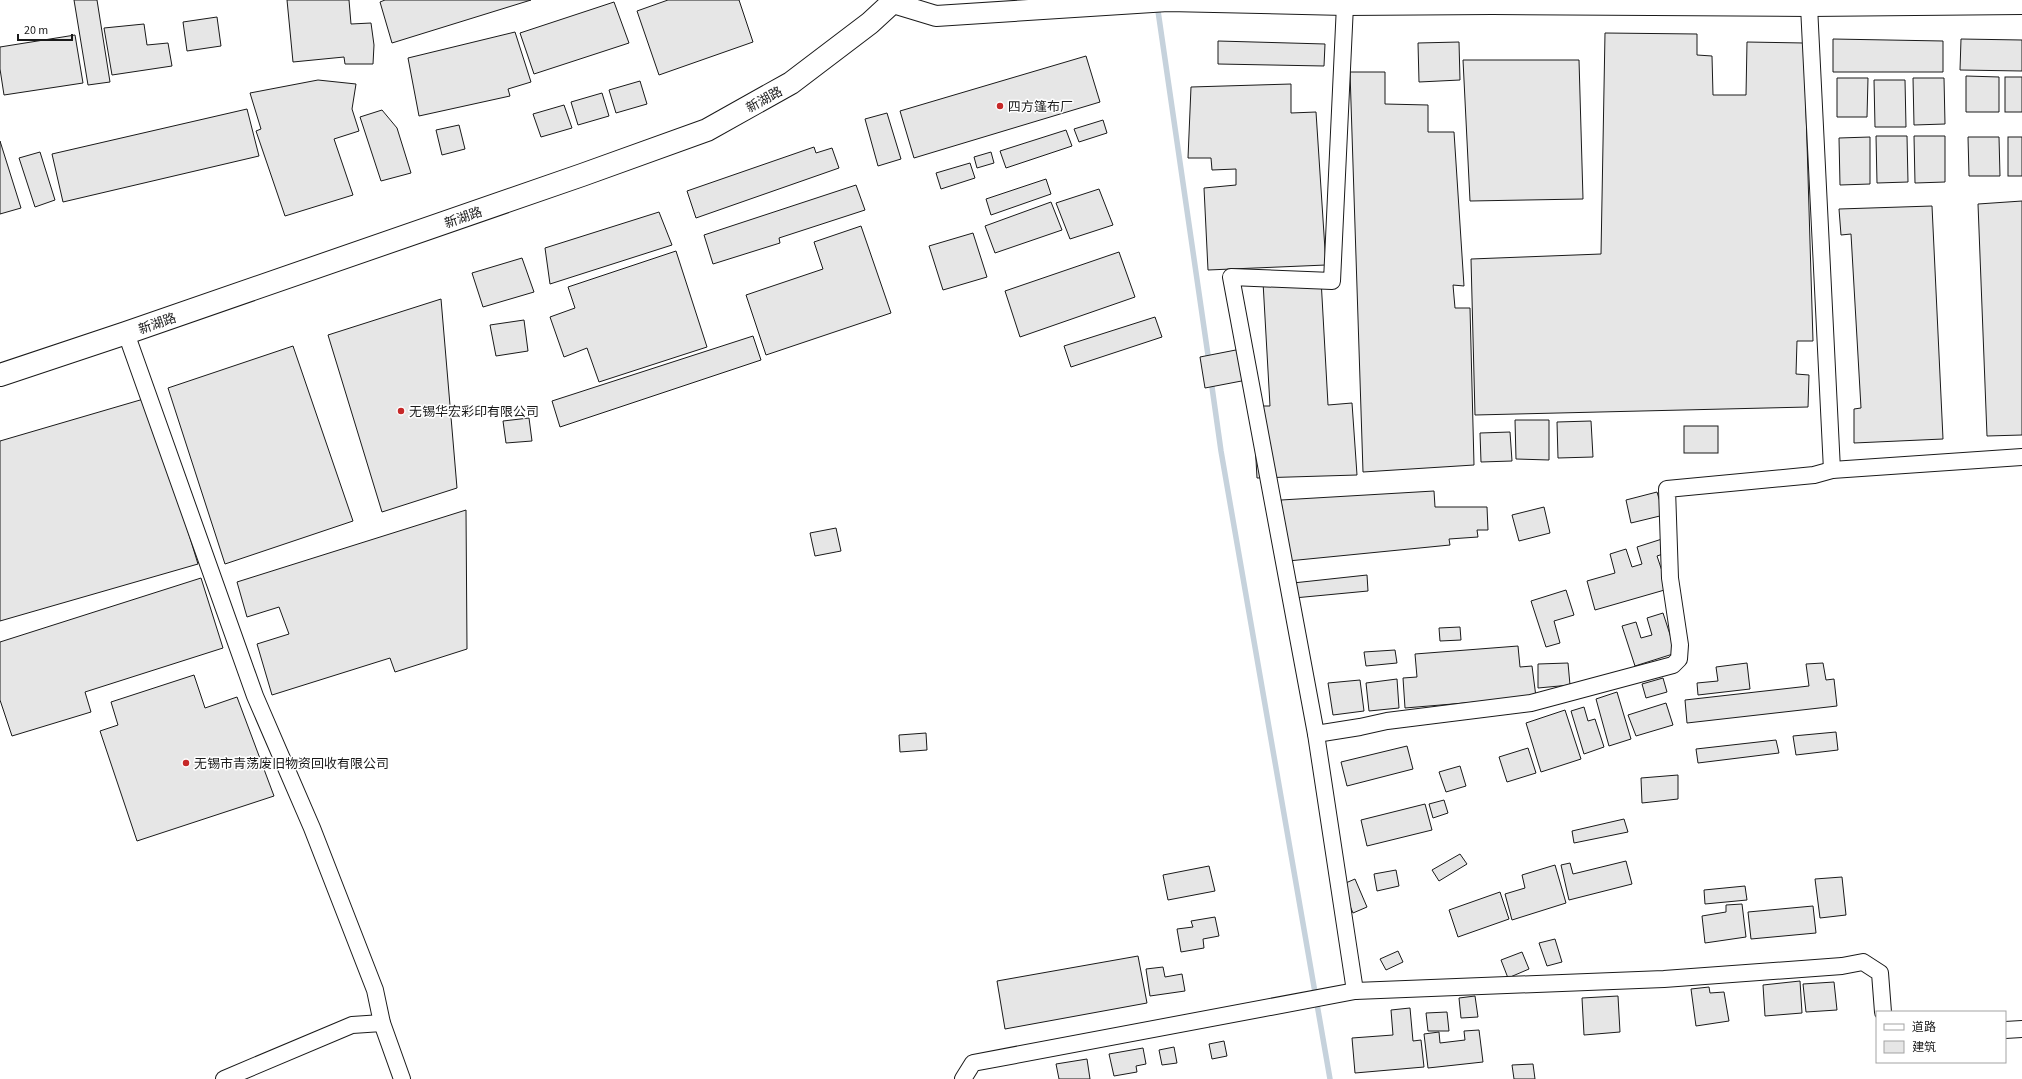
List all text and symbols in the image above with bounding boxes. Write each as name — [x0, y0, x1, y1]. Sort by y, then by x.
scale bar — [18, 16, 72, 42]
text: 20 m — [24, 22, 48, 39]
street label: 新湖路 — [743, 83, 786, 117]
place label: 四方篷布厂 — [1008, 98, 1073, 116]
marker: 四方篷布厂 — [995, 101, 1005, 111]
street label: 新湖路 — [442, 203, 485, 233]
street label: 新湖路 — [136, 309, 179, 339]
place label: 无锡华宏彩印有限公司 — [409, 403, 539, 421]
marker: 无锡华宏彩印有限公司 — [396, 406, 406, 416]
place label: 无锡市青荡废旧物资回收有限公司 — [194, 755, 389, 773]
marker: 无锡市青荡废旧物资回收有限公司 — [181, 758, 191, 768]
legend — [1876, 1011, 2006, 1063]
text: 道路 — [1912, 1019, 1936, 1036]
text: 建筑 — [1912, 1039, 1936, 1056]

